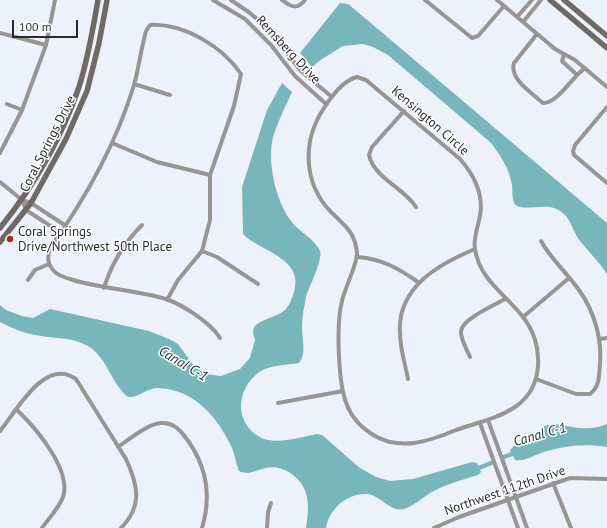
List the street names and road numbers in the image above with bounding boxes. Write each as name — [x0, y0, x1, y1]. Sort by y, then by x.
street label: Remsberg Drive — [253, 13, 323, 87]
street label: Kensington Circle — [388, 83, 472, 159]
street label: Coral Springs Drive — [17, 93, 79, 195]
street label: Northwest 112th Drive — [443, 463, 567, 519]

